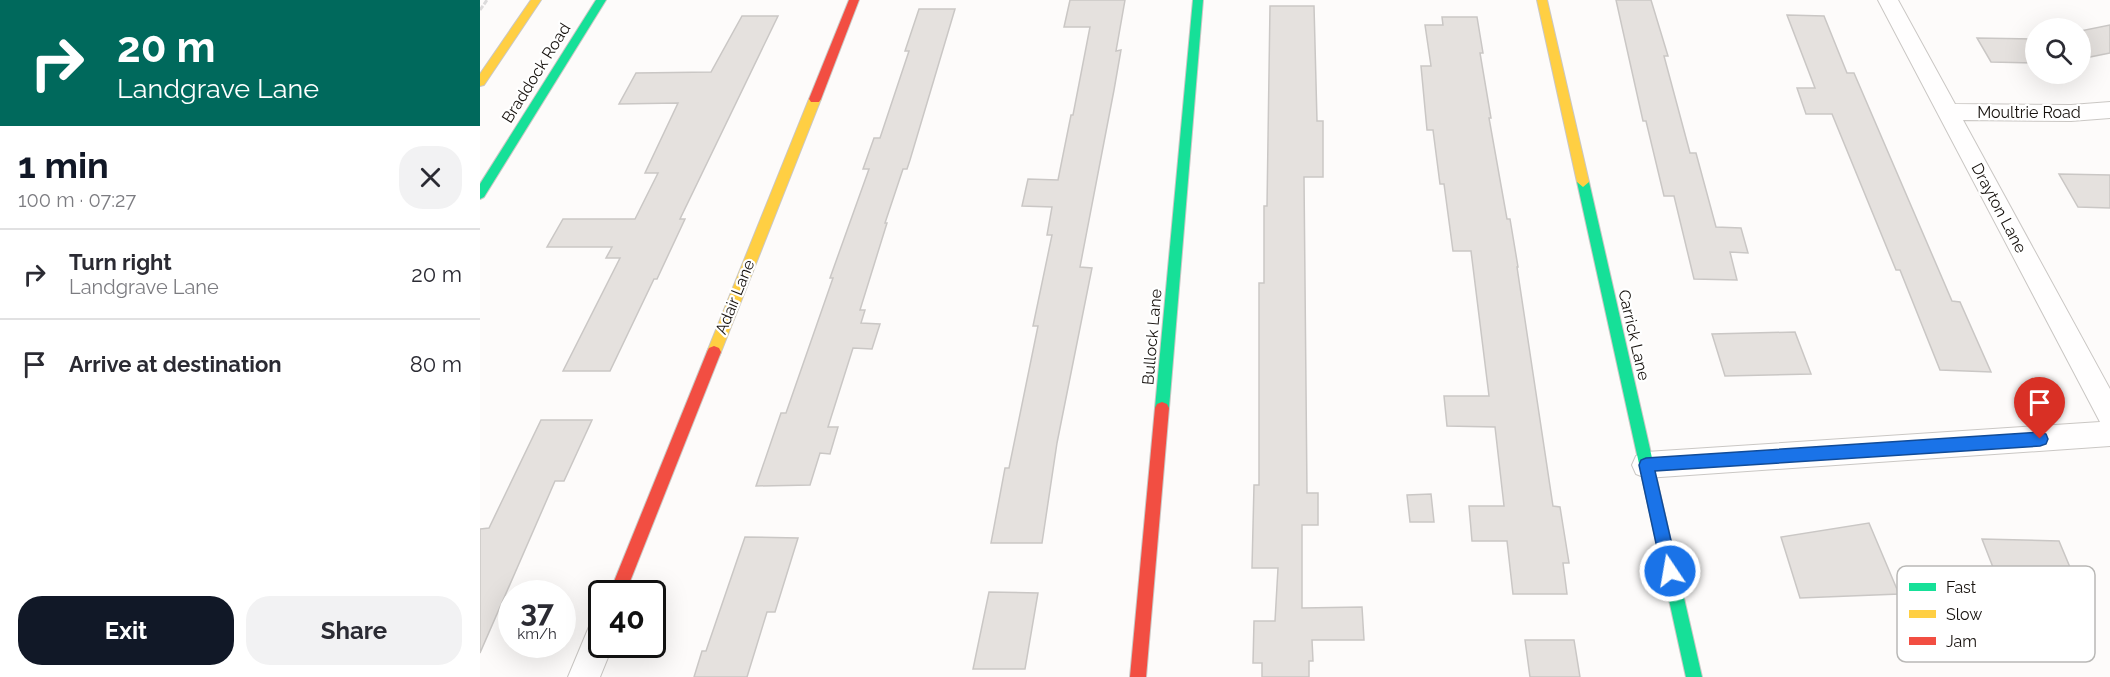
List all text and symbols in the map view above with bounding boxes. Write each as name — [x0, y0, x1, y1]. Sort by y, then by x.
map controls — [2025, 18, 2091, 84]
button: search — [2025, 18, 2091, 84]
street label: Braddock Road — [498, 20, 574, 126]
text: 20 m — [117, 23, 216, 72]
icon: right — [18, 24, 96, 102]
text: Landgrave Lane — [117, 73, 319, 104]
street label: Moultrie Road — [1977, 103, 2081, 122]
text: 1 min — [18, 144, 109, 186]
button: close — [399, 146, 462, 209]
street label: Drayton Lane — [1967, 160, 2031, 256]
text: 100 m · 07:27 — [18, 188, 136, 212]
text: Turn right — [69, 249, 172, 275]
street label: Adair Lane — [711, 257, 759, 337]
icon: right — [18, 258, 51, 291]
text: 20 m — [411, 261, 462, 287]
text: Landgrave Lane — [69, 275, 219, 299]
street label: Bullock Lane — [1138, 288, 1166, 386]
street label: Carrick Lane — [1614, 288, 1654, 382]
icon: arrive — [18, 348, 51, 381]
text: Arrive at destination — [69, 351, 282, 377]
text: 80 m — [410, 351, 462, 377]
pin — [2014, 377, 2065, 439]
icon: arrive — [2023, 386, 2056, 419]
position arrow — [1638, 539, 1702, 603]
legend — [1897, 566, 2095, 662]
text: Fast — [1946, 578, 1977, 597]
speed limit sign: 40 — [588, 580, 666, 658]
text: 37 — [520, 594, 554, 629]
button: Exit — [18, 596, 234, 665]
button: Share — [246, 596, 462, 665]
text: Slow — [1946, 605, 1982, 624]
text: km/h — [517, 625, 557, 643]
text: Jam — [1946, 632, 1977, 651]

